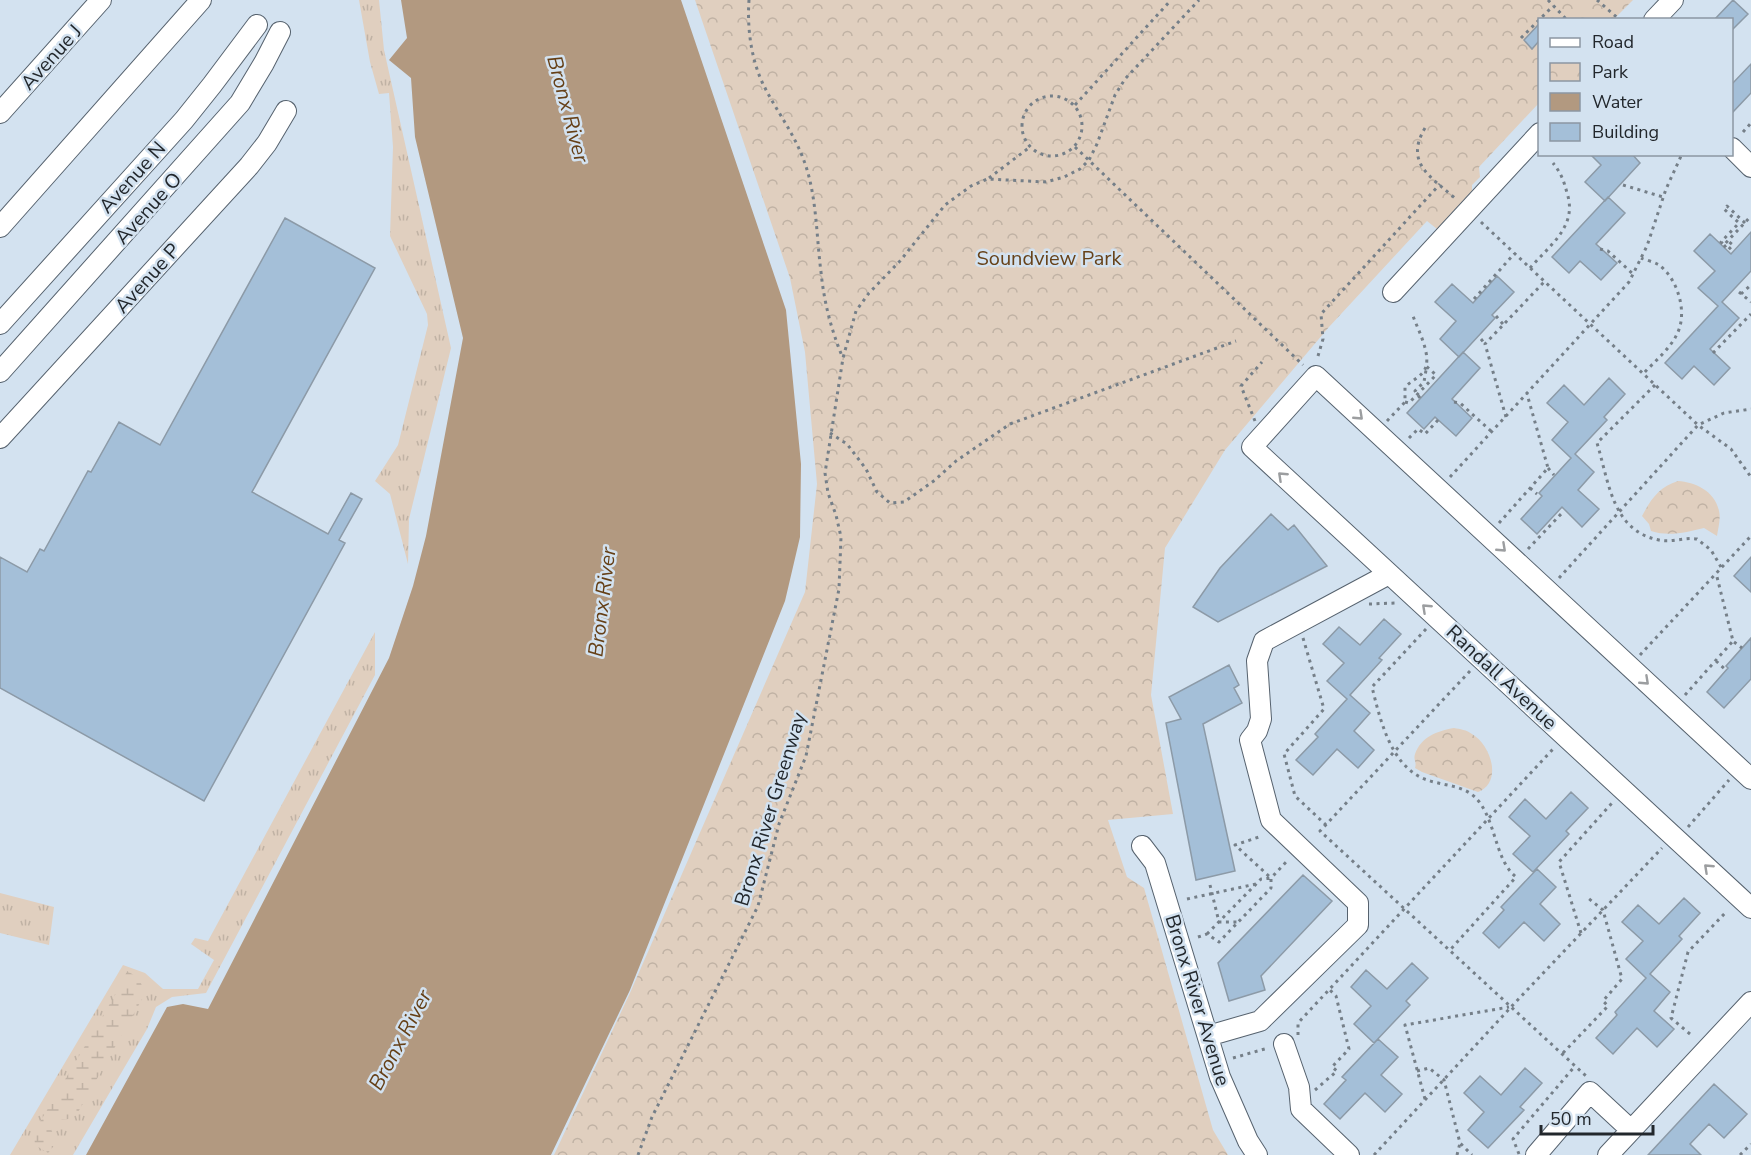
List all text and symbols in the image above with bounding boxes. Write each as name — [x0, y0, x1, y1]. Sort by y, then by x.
legend — [1538, 18, 1733, 156]
street label: Avenue J — [15, 19, 88, 96]
text: Road — [1592, 30, 1634, 54]
water label: Bronx River — [540, 52, 596, 166]
text: Park — [1592, 60, 1629, 84]
text: Water — [1592, 90, 1643, 114]
text: Building — [1592, 120, 1659, 144]
street label: Avenue N — [93, 136, 172, 219]
street label: Avenue O — [109, 166, 188, 250]
street label: Avenue P — [109, 237, 186, 319]
park label: Soundview Park — [976, 245, 1123, 272]
one-way arrow — [1352, 409, 1362, 420]
one-way arrow — [1279, 472, 1289, 483]
one-way arrow — [1494, 541, 1505, 552]
water label: Bronx River — [581, 545, 623, 658]
one-way arrow — [1422, 604, 1433, 615]
street label: Randall Avenue — [1440, 619, 1563, 736]
one-way arrow — [1638, 674, 1649, 685]
street label: Bronx River Greenway — [728, 708, 813, 909]
one-way arrow — [1704, 864, 1715, 875]
street label: Bronx River Avenue — [1159, 911, 1236, 1089]
water label: Bronx River — [362, 985, 438, 1095]
scale bar — [1541, 1098, 1654, 1136]
text: 50 m — [1550, 1107, 1592, 1131]

